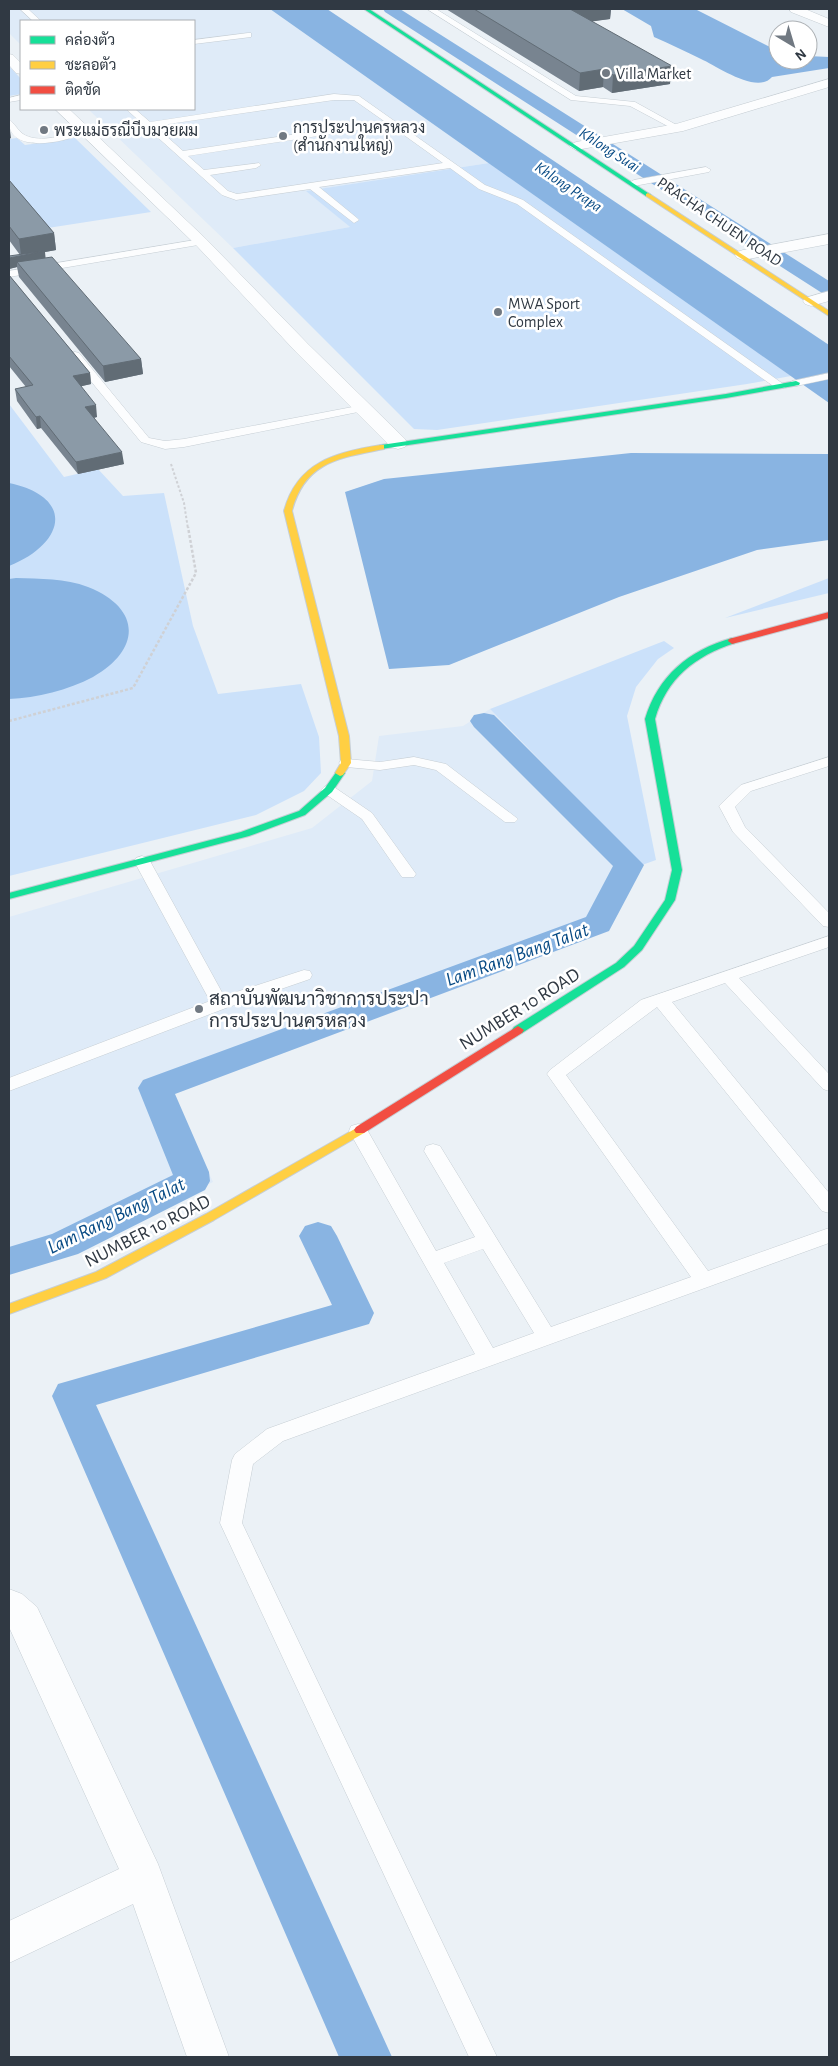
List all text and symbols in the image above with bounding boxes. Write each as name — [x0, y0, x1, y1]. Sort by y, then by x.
legend — [20, 20, 195, 110]
north arrow — [768, 20, 818, 70]
text: คล่องตัว — [65, 30, 115, 48]
text: N — [792, 46, 809, 63]
text: ชะลอตัว — [65, 56, 116, 73]
place label: Villa Market — [616, 66, 691, 82]
marker: Villa Market — [600, 67, 612, 79]
text: ติดขัด — [65, 81, 101, 98]
place label: พระแม่ธรณีบีบมวยผม — [54, 119, 198, 139]
place label: การประปานครหลวง (สำนักงานใหญ่) — [293, 119, 425, 155]
marker: พระแม่ธรณีบีบมวยผม — [38, 124, 50, 136]
water label: Khlong Suai — [576, 124, 643, 175]
marker: การประปานครหลวง (สำนักงานใหญ่) — [277, 130, 289, 142]
water label: Khlong Prapa — [531, 159, 605, 216]
street label: PRACHA CHUEN ROAD — [654, 174, 785, 269]
place label: MWA Sport Complex — [508, 296, 580, 330]
marker: MWA Sport Complex — [492, 306, 504, 318]
water label: Lam Rang Bang Talat — [443, 920, 592, 990]
street label: NUMBER 10 ROAD — [456, 965, 583, 1054]
place label: สถาบันพัฒนาวิชาการประปา การประปานครหลวง — [209, 988, 429, 1031]
marker: สถาบันพัฒนาวิชาการประปา การประปานครหลวง — [193, 1003, 205, 1015]
water label: Lam Rang Bang Talat — [44, 1174, 189, 1258]
street label: NUMBER 10 ROAD — [82, 1192, 213, 1271]

